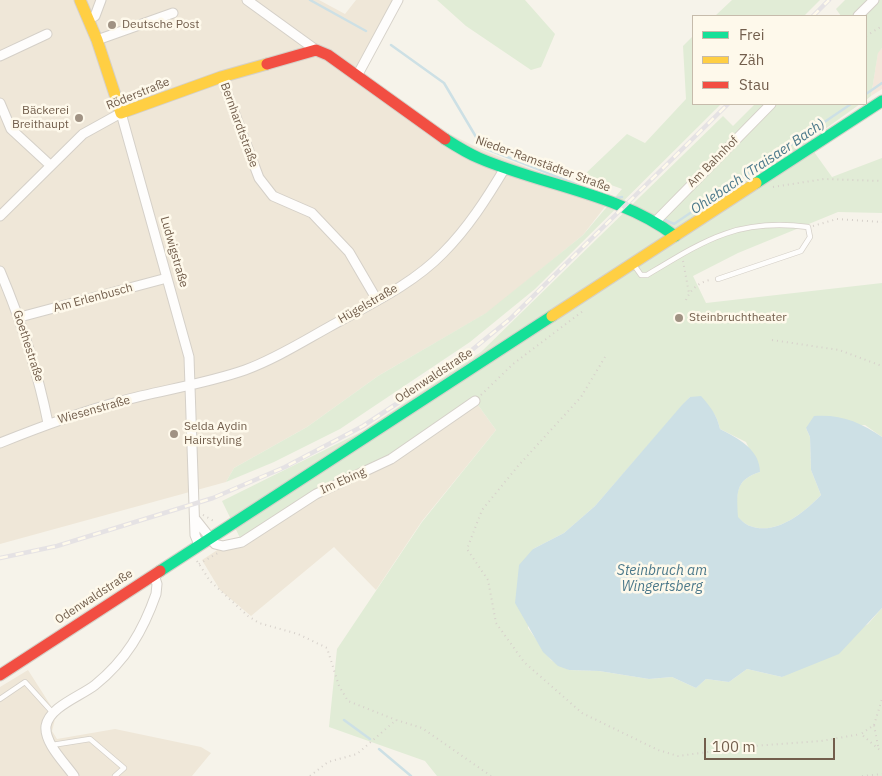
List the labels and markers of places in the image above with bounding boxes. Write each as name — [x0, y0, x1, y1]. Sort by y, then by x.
place label: Deutsche Post — [122, 18, 200, 32]
marker: Deutsche Post — [106, 19, 118, 31]
place label: Bäckerei Breithaupt — [12, 104, 69, 132]
marker: Bäckerei Breithaupt — [73, 112, 85, 124]
place label: Steinbruchtheater — [689, 311, 787, 325]
marker: Steinbruchtheater — [673, 312, 685, 324]
place label: Selda Aydin Hairstyling — [184, 420, 247, 448]
marker: Selda Aydin Hairstyling — [168, 428, 180, 440]

